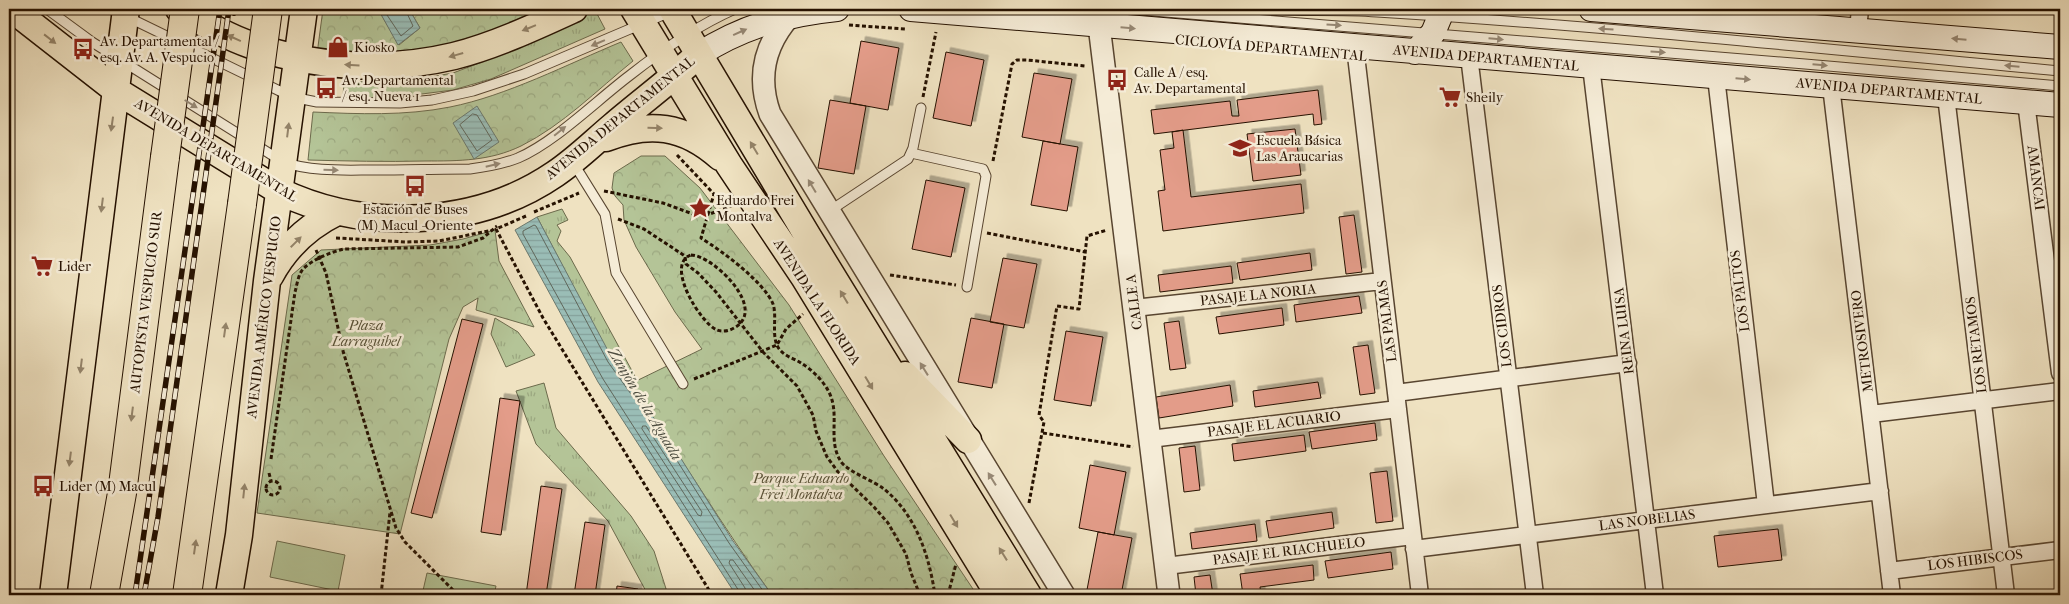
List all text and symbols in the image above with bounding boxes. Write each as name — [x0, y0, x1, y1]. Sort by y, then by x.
one-way arrow — [1327, 22, 1343, 30]
one-way arrow — [521, 24, 536, 32]
one-way arrow — [1121, 24, 1137, 32]
one-way arrow — [1598, 24, 1614, 32]
one-way arrow — [733, 27, 747, 35]
street label: CICLOVÍA DEPARTAMENTAL — [1174, 30, 1368, 65]
one-way arrow — [43, 33, 56, 44]
place label: Av. Departamental / esq. Av. A. Vespucio — [99, 33, 220, 66]
one-way arrow — [227, 34, 241, 42]
shop icon: Kiosko — [325, 34, 351, 60]
one-way arrow — [1951, 34, 1967, 42]
one-way arrow — [1489, 35, 1505, 43]
bus stop icon: Av. Departamental / esq. Av. A. Vespucio — [70, 36, 96, 62]
place label: Kiosko — [354, 39, 395, 56]
one-way arrow — [591, 39, 605, 47]
street label: AVENIDA DEPARTAMENTAL — [1391, 41, 1580, 75]
one-way arrow — [1651, 49, 1667, 57]
one-way arrow — [449, 51, 464, 59]
street label: AVENIDA DEPARTAMENTAL — [541, 52, 698, 184]
one-way arrow — [344, 61, 360, 69]
one-way arrow — [1813, 61, 1829, 69]
one-way arrow — [2003, 62, 2019, 70]
place label: Calle A / esq. Av. Departamental — [1133, 64, 1246, 97]
bus stop icon: Calle A / esq. Av. Departamental — [1104, 67, 1130, 93]
place label: Av. Departamental / esq. Nueva 1 — [341, 72, 454, 105]
street label: AVENIDA DEPARTAMENTAL — [1794, 74, 1983, 108]
bus stop icon: Av. Departamental / esq. Nueva 1 — [313, 75, 339, 101]
one-way arrow — [1735, 75, 1751, 83]
supermarket icon: Sheily — [1437, 84, 1463, 110]
place label: Sheily — [1466, 89, 1504, 106]
street label: AVENIDA DEPARTAMENTAL — [131, 94, 301, 206]
one-way arrow — [185, 100, 198, 109]
one-way arrow — [108, 116, 116, 132]
one-way arrow — [284, 121, 292, 137]
one-way arrow — [647, 124, 663, 132]
one-way arrow — [553, 126, 566, 137]
place label: Escuela Básica Las Araucarias — [1256, 132, 1343, 165]
school or university icon: Escuela Básica Las Araucarias — [1227, 135, 1253, 161]
one-way arrow — [750, 142, 759, 155]
street label: AMANCAI — [2023, 144, 2048, 212]
one-way arrow — [486, 161, 501, 169]
one-way arrow — [323, 166, 339, 174]
bus stop icon: Estación de Buses (M) Macul -Oriente — [402, 173, 428, 199]
one-way arrow — [807, 179, 817, 192]
place label: Eduardo Frei Montalva — [716, 192, 794, 225]
place icon: Eduardo Frei Montalva — [687, 195, 713, 221]
one-way arrow — [98, 197, 106, 213]
place label: Estación de Buses (M) Macul -Oriente — [357, 201, 473, 234]
street label: AUTOPISTA VESPUCIO SUR — [126, 209, 166, 395]
street label: AVENIDA AMÉRICO VESPUCIO — [242, 215, 285, 420]
street label: AVENIDA LA FLORIDA — [769, 235, 865, 369]
one-way arrow — [289, 236, 301, 248]
street label: LOS PALTOS — [1727, 249, 1753, 333]
supermarket icon: Lider — [29, 253, 55, 279]
place label: Lider — [58, 258, 91, 275]
street label: CALLE A — [1122, 272, 1146, 331]
street label: LAS PALMAS — [1374, 279, 1400, 363]
street label: PASAJE LA NORIA — [1199, 280, 1318, 310]
street label: LOS CIDROS — [1488, 284, 1516, 368]
street label: REINA LUISA — [1610, 286, 1638, 375]
street label: METROSIVERO — [1847, 289, 1877, 393]
one-way arrow — [840, 290, 849, 303]
street label: LOS RETAMOS — [1962, 296, 1990, 394]
park label: Plaza Larraguibel — [331, 317, 402, 350]
one-way arrow — [221, 322, 229, 338]
water label: Zanjón de la Aguada — [604, 344, 686, 464]
one-way arrow — [77, 358, 85, 374]
one-way arrow — [920, 363, 929, 376]
one-way arrow — [864, 376, 874, 389]
one-way arrow — [128, 407, 136, 423]
street label: PASAJE EL ACUARIO — [1206, 407, 1342, 441]
one-way arrow — [66, 451, 74, 467]
park label: Parque Eduardo Frei Montalva — [752, 470, 849, 503]
bus stop icon: Lider (M) Macul — [30, 473, 56, 499]
one-way arrow — [987, 473, 997, 486]
place label: Lider (M) Macul — [59, 478, 156, 495]
one-way arrow — [240, 482, 248, 498]
street label: LAS NOBELIAS — [1598, 506, 1696, 534]
one-way arrow — [949, 515, 958, 528]
street label: PASAJE EL RIACHUELO — [1212, 533, 1366, 569]
one-way arrow — [191, 539, 199, 555]
street label: LOS HIBISCOS — [1926, 546, 2024, 574]
one-way arrow — [998, 547, 1007, 560]

